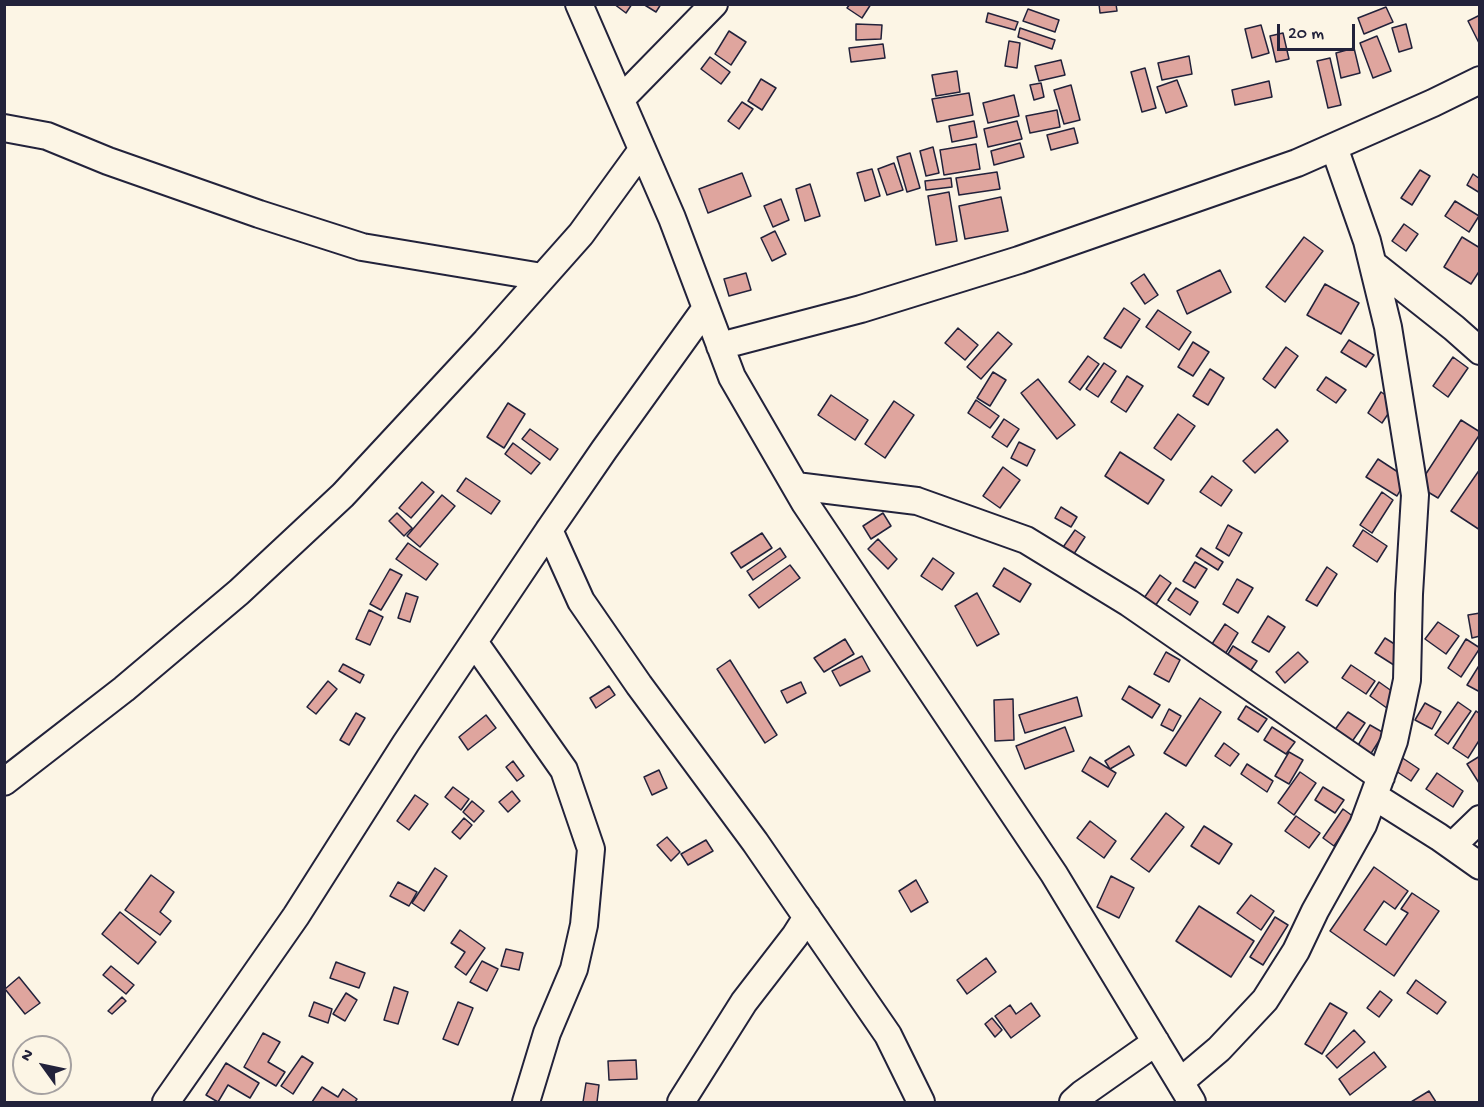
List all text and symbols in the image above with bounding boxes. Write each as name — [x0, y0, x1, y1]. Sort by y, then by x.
scale bar — [1280, 12, 1358, 50]
text: 20 m — [1288, 24, 1324, 45]
north arrow — [12, 1035, 72, 1095]
text: N — [17, 1046, 39, 1066]

